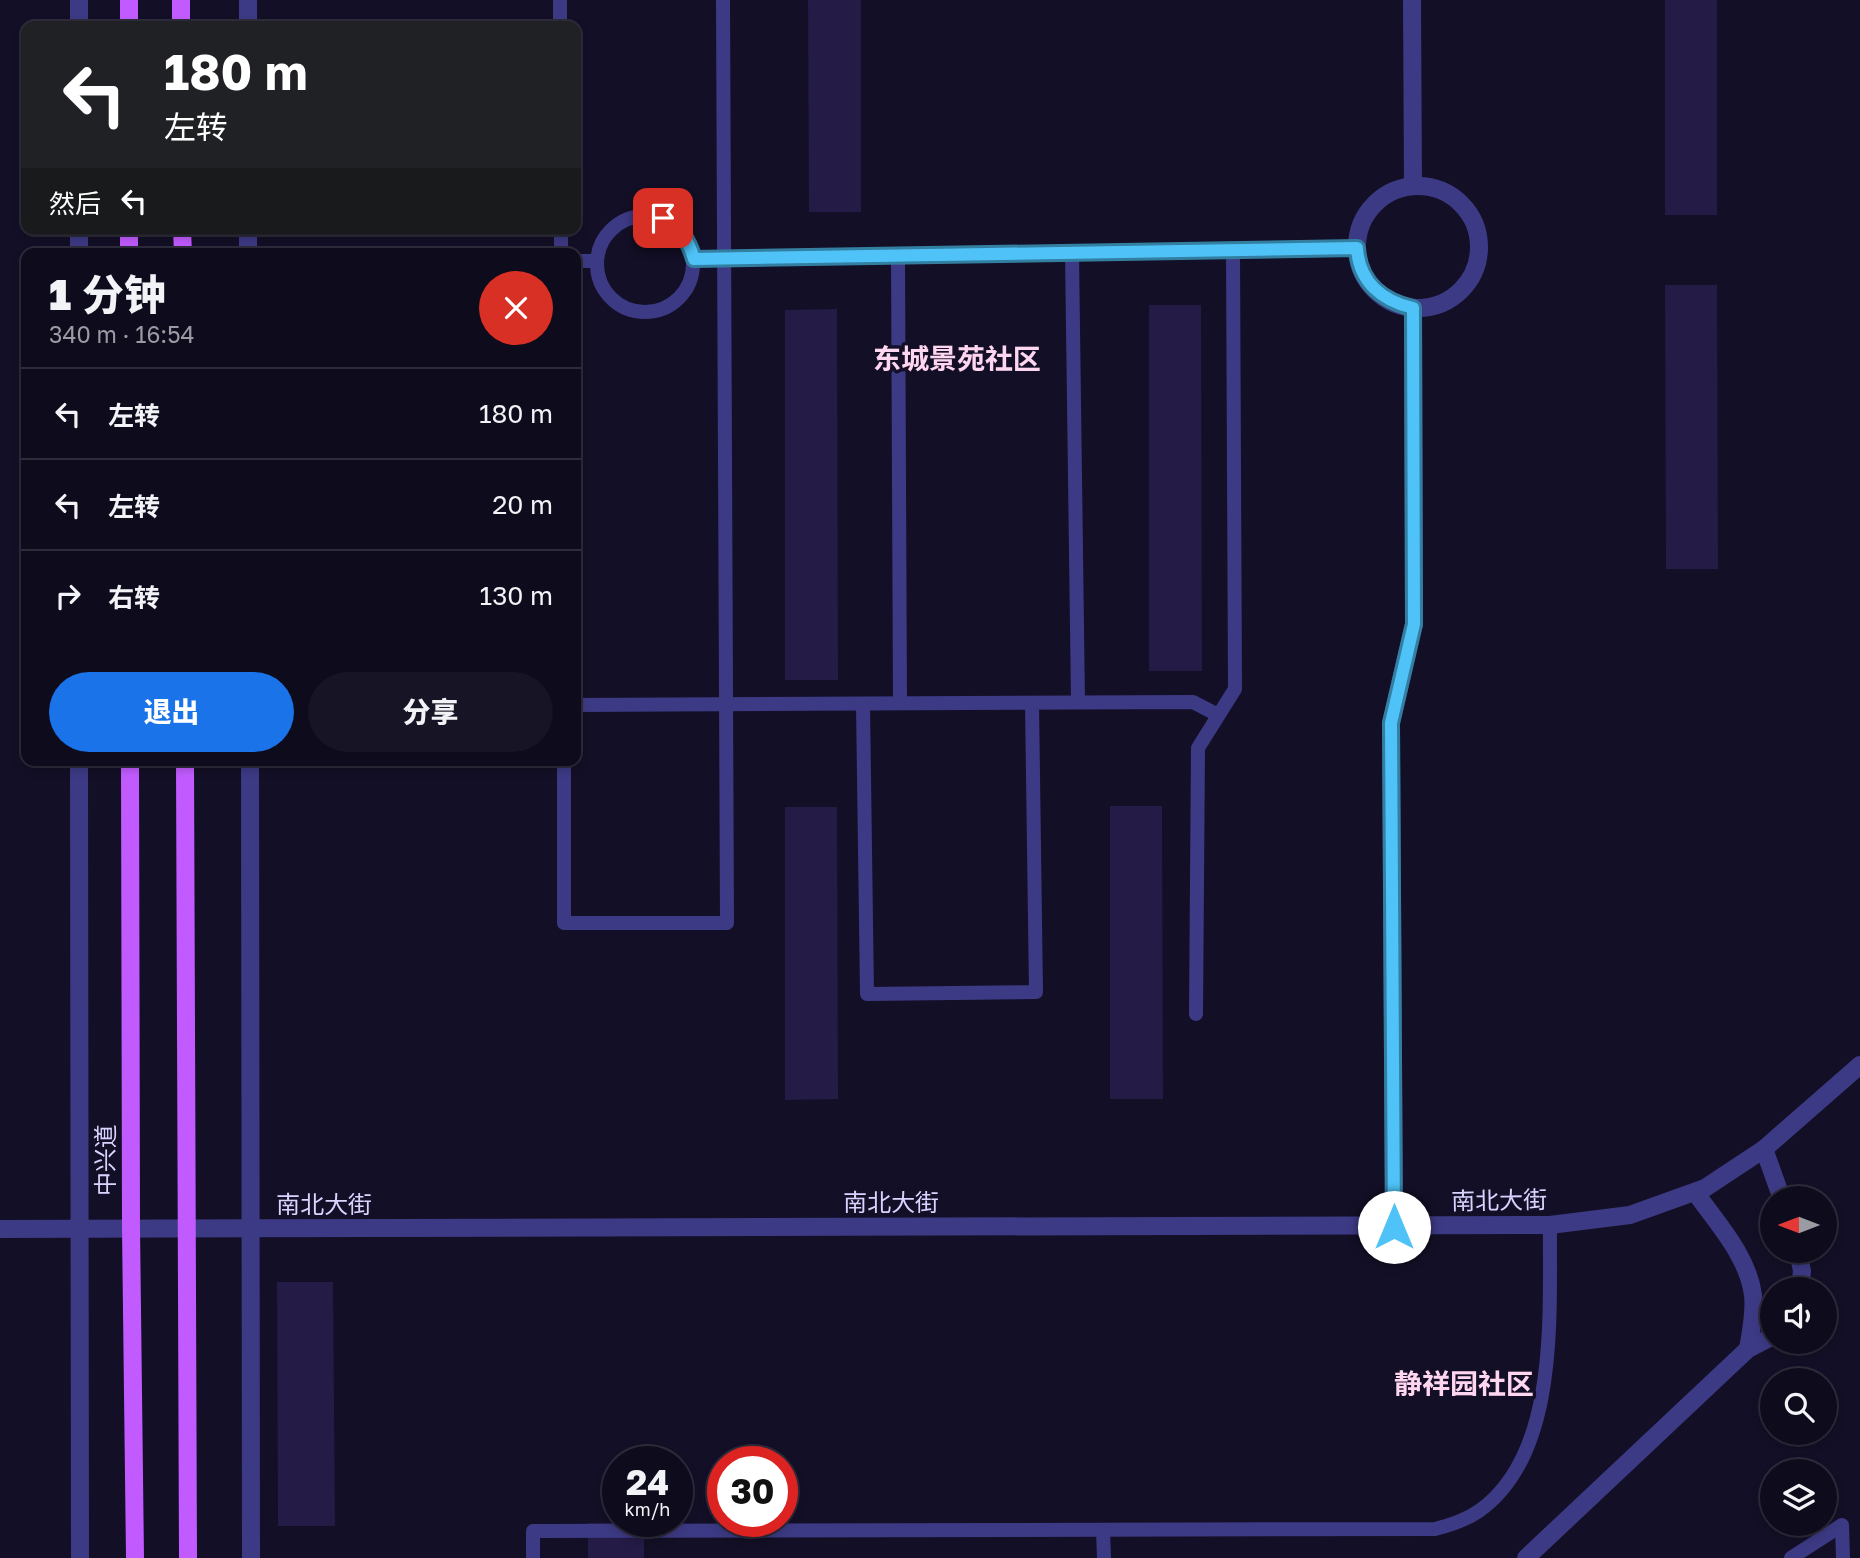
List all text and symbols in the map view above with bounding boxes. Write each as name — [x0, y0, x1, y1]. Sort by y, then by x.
text: 180 m — [164, 42, 308, 101]
icon: left — [49, 49, 140, 140]
text: 左转 — [164, 108, 228, 146]
icon: left — [115, 182, 153, 220]
text: 然后 — [49, 188, 101, 219]
pin — [633, 188, 693, 248]
icon: arrive — [644, 199, 682, 237]
text: 1 分钟 — [49, 269, 166, 319]
button: close — [479, 271, 553, 345]
text: 340 m · 16:54 — [49, 320, 195, 348]
district label: 东城景苑社区 — [873, 342, 1041, 375]
icon: left — [49, 395, 87, 433]
text: 180 m — [479, 398, 553, 429]
text: 左转 — [108, 400, 160, 431]
icon: left — [49, 486, 87, 524]
text: 20 m — [492, 489, 553, 520]
text: 左转 — [108, 491, 160, 522]
icon: right — [49, 577, 87, 615]
text: 130 m — [480, 580, 553, 611]
text: 右转 — [108, 582, 160, 613]
button: 退出 — [49, 672, 294, 752]
button: 分享 — [308, 672, 553, 752]
street label: 中兴道 — [90, 1124, 119, 1196]
street label: 南北大街 — [1451, 1184, 1547, 1215]
north arrow — [1760, 1186, 1838, 1264]
map controls — [1760, 1186, 1837, 1536]
street label: 南北大街 — [843, 1187, 939, 1216]
street label: 南北大街 — [276, 1189, 372, 1218]
position arrow — [1357, 1190, 1431, 1264]
button: sound — [1760, 1277, 1837, 1354]
district label: 静祥园社区 — [1394, 1367, 1534, 1400]
button: search — [1760, 1368, 1837, 1445]
speed limit sign: 30 — [707, 1446, 798, 1537]
button: layers — [1760, 1459, 1837, 1536]
text: 24 — [626, 1461, 669, 1503]
text: km/h — [625, 1498, 670, 1520]

